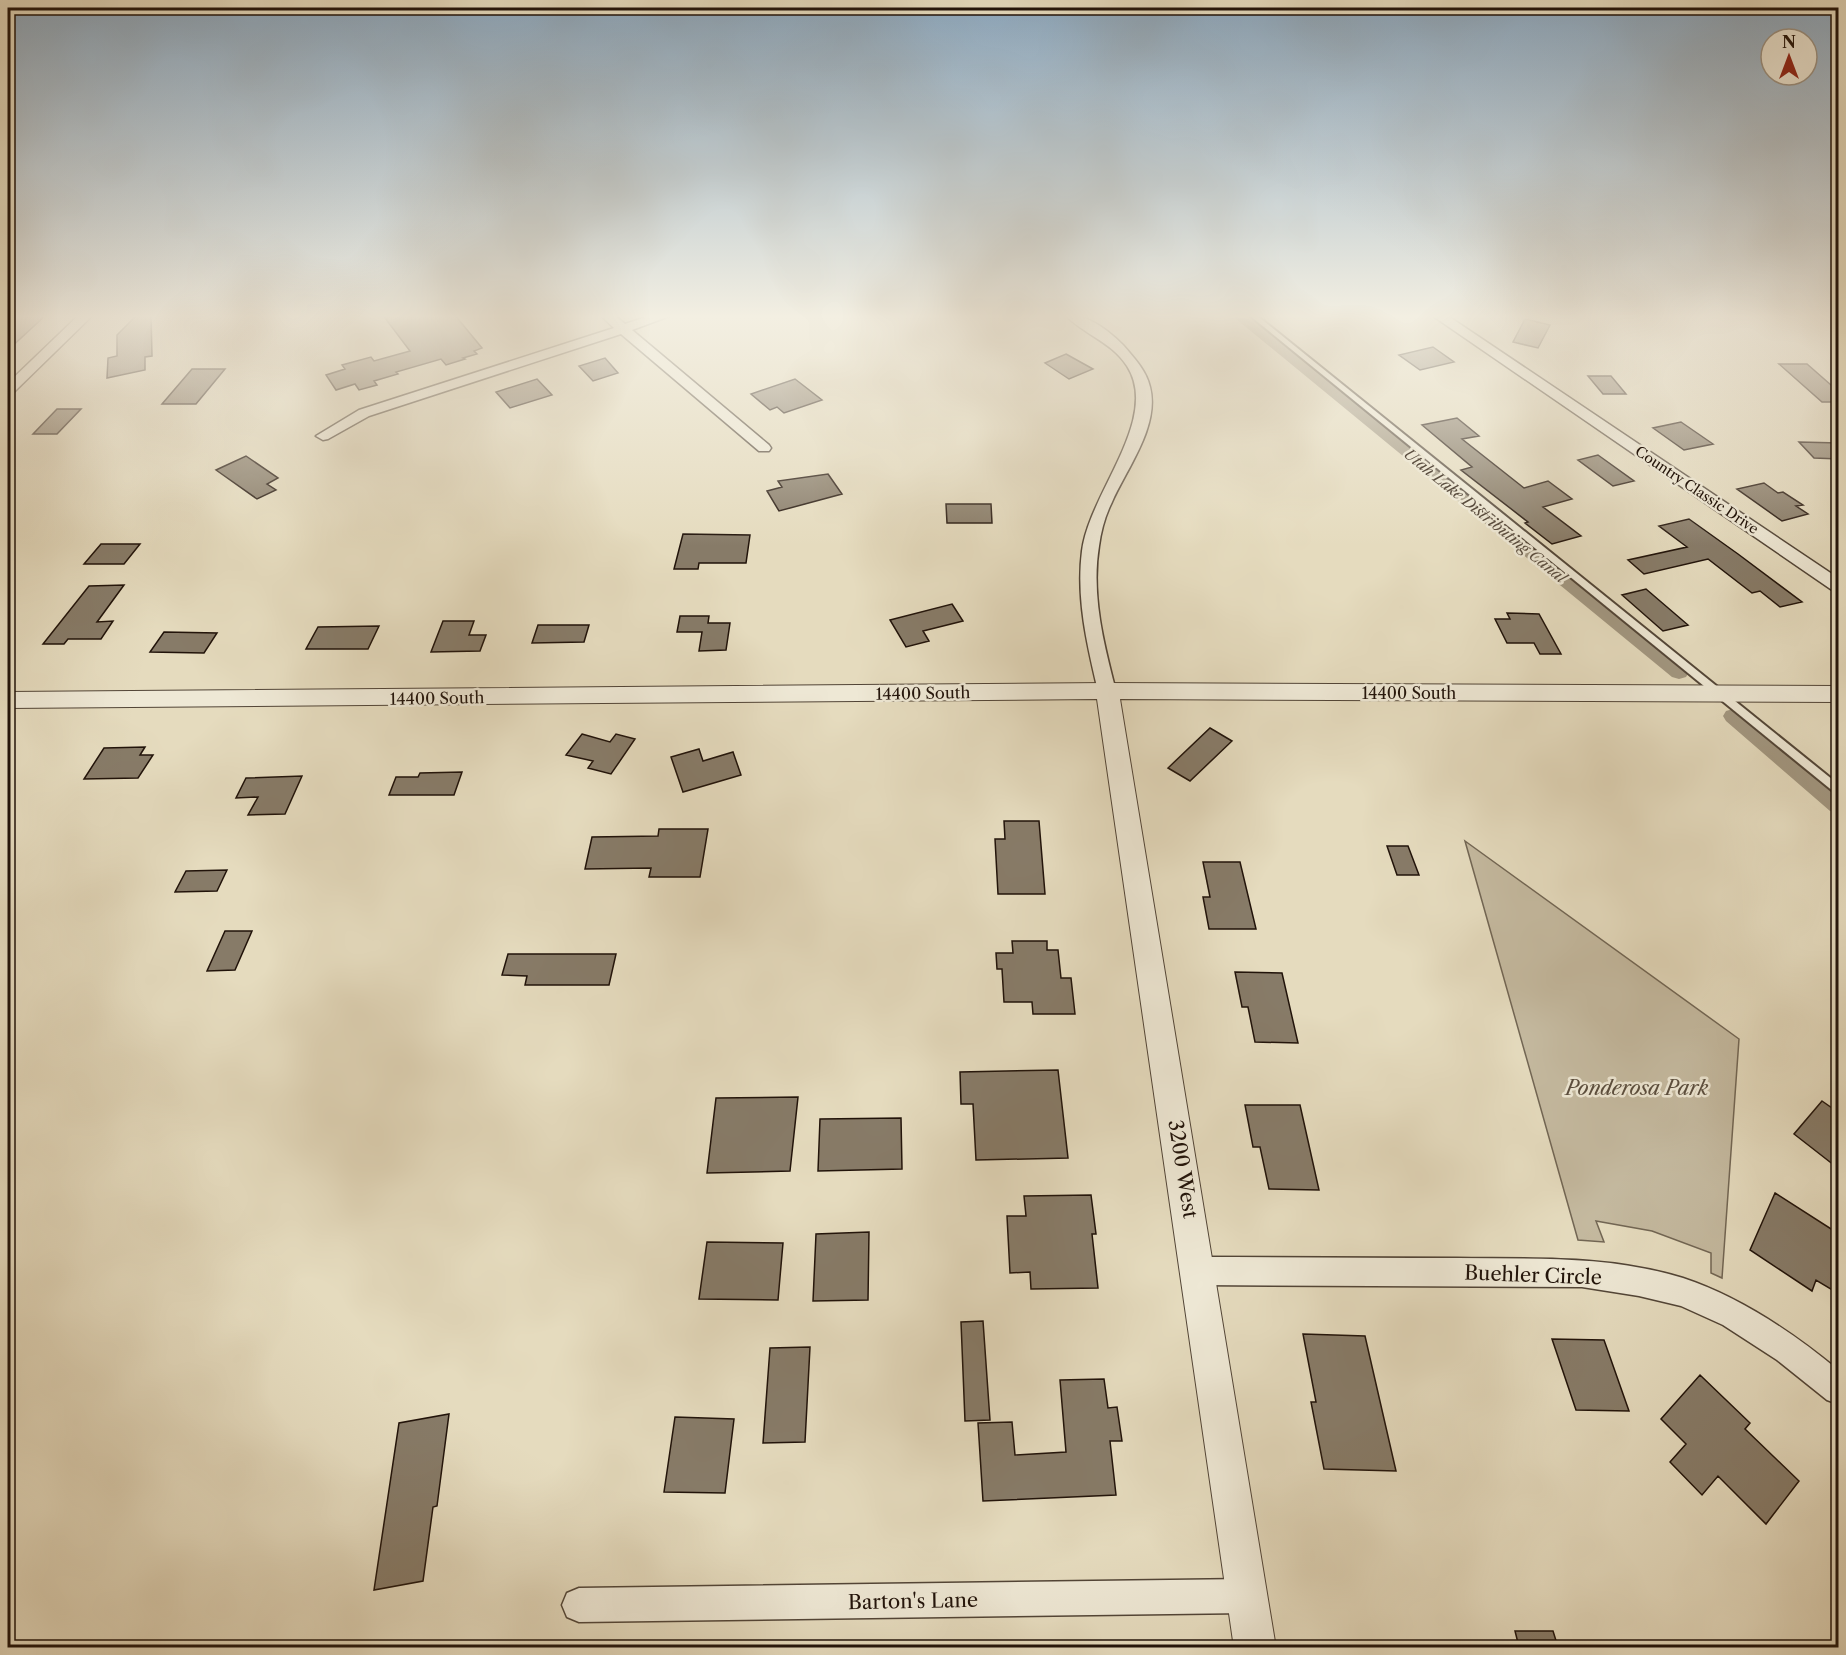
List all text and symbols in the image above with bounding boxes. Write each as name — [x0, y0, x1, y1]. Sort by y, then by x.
north arrow — [1759, 27, 1819, 87]
text: N — [1782, 32, 1796, 52]
street label: Country Classic Drive — [1632, 442, 1762, 538]
water label: Utah Lake Distributing Canal — [1400, 444, 1572, 588]
street label: 14400 South — [875, 682, 971, 704]
street label: 14400 South — [1362, 683, 1456, 703]
street label: 14400 South — [389, 687, 485, 709]
park label: Ponderosa Park — [1564, 1076, 1709, 1100]
street label: 3200 West — [1163, 1118, 1203, 1220]
street label: Buehler Circle — [1464, 1261, 1602, 1289]
street label: Barton's Lane — [848, 1588, 978, 1614]

